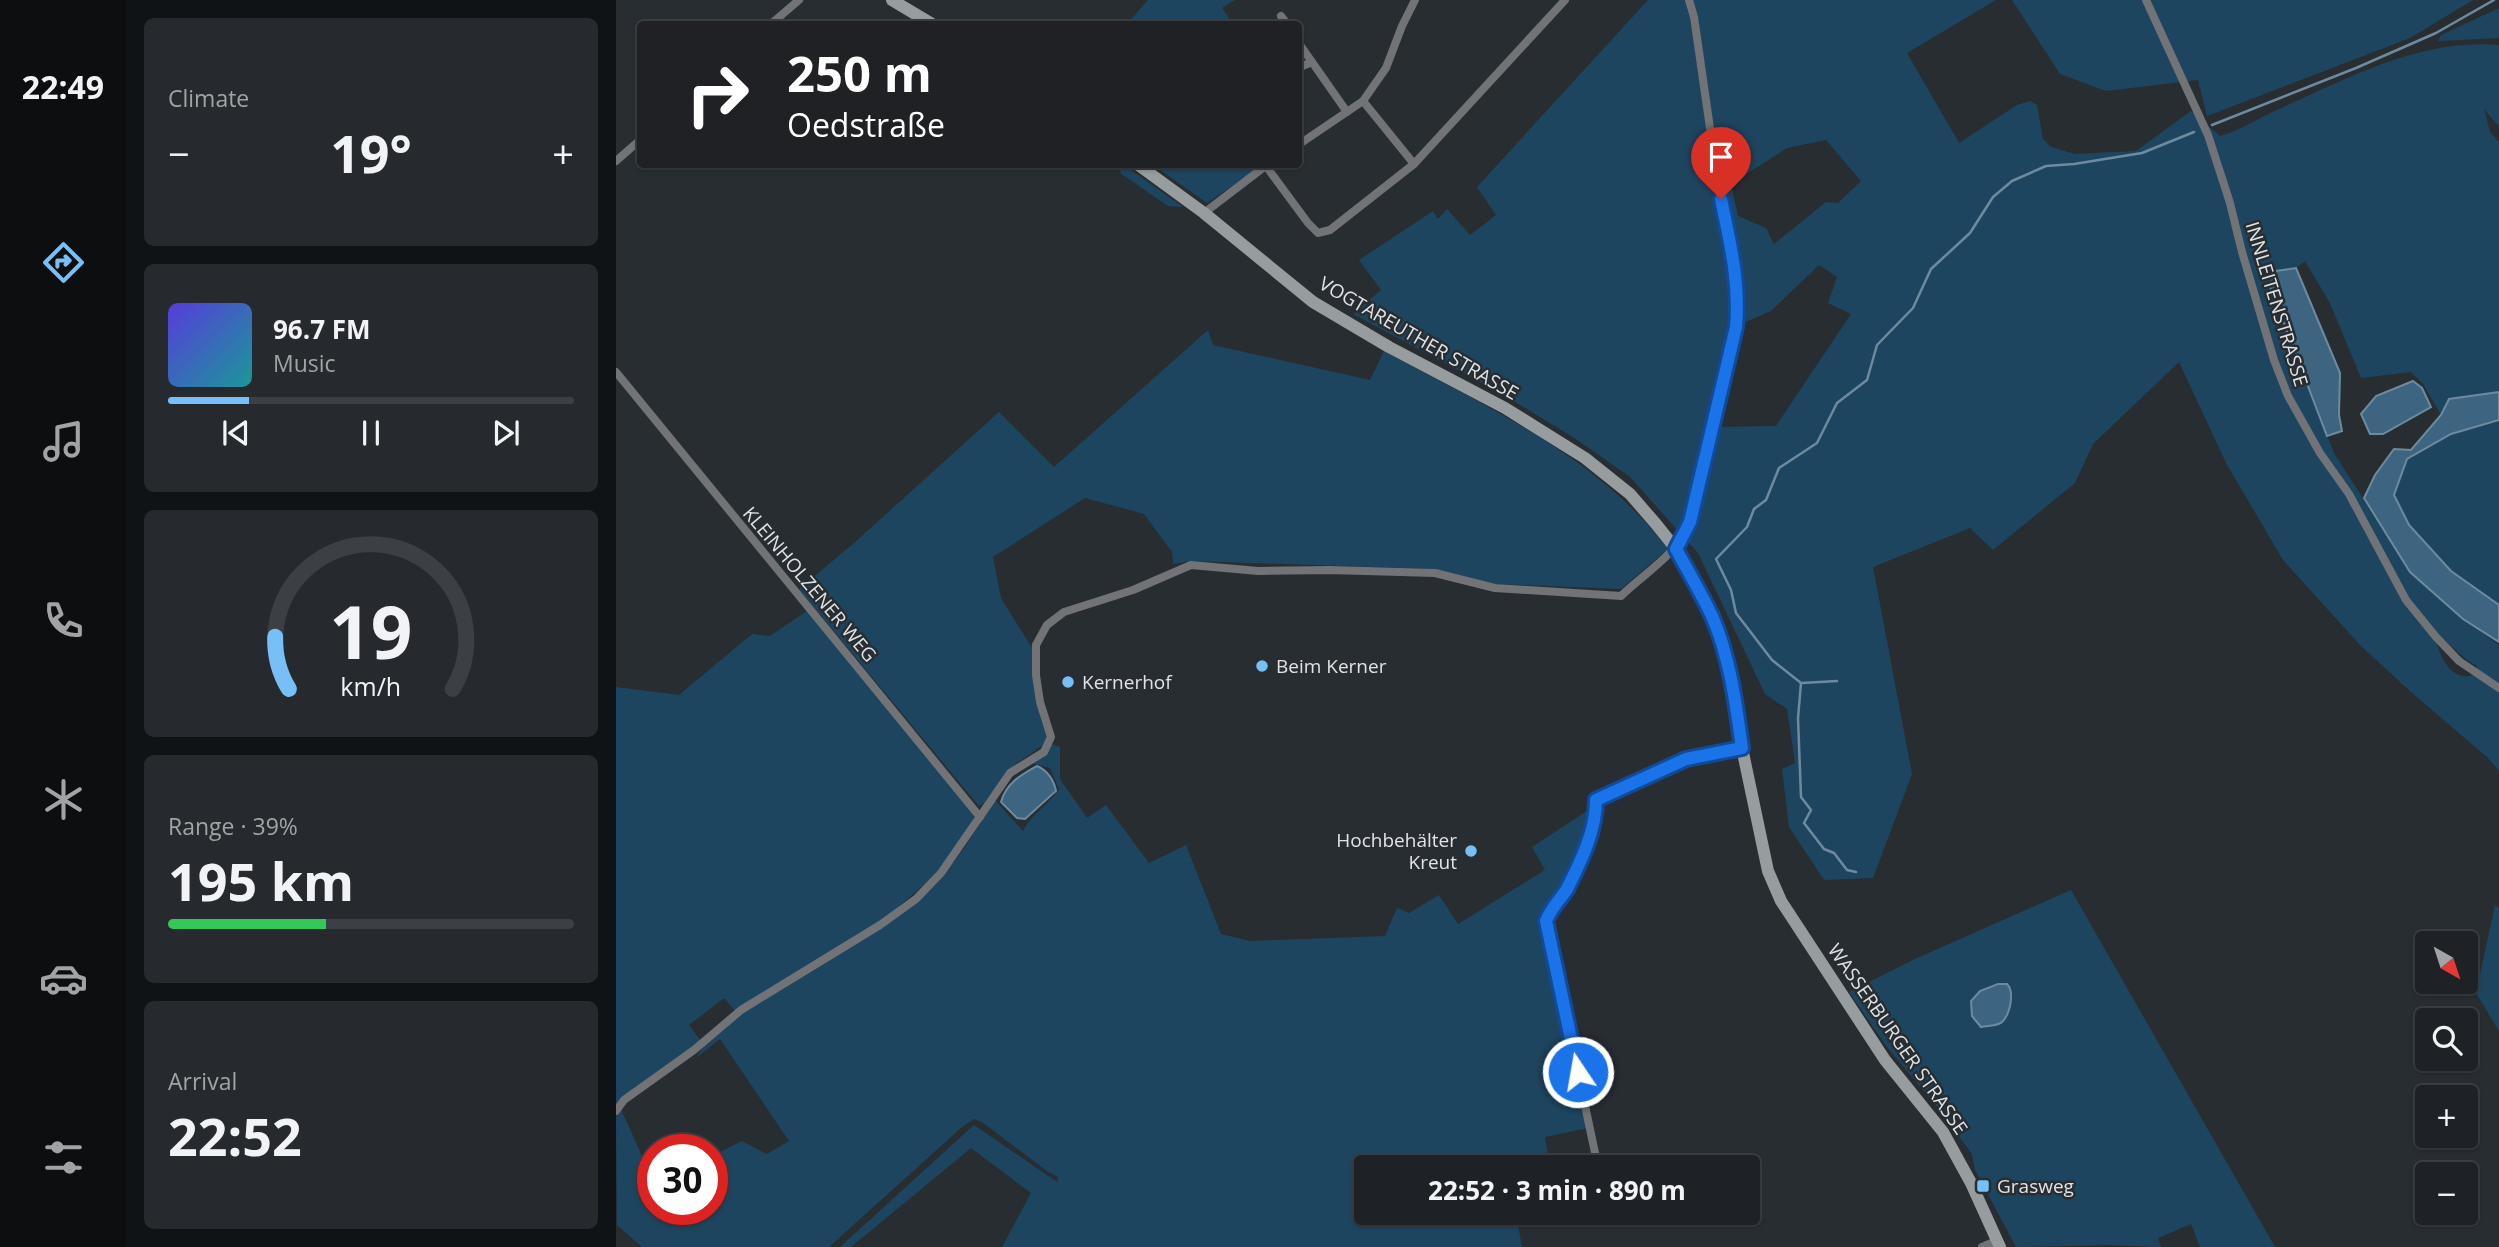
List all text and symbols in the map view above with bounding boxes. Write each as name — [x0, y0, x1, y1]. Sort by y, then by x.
text: 250 m — [787, 40, 932, 106]
icon: right — [672, 49, 763, 140]
text: 22:49 — [22, 65, 104, 108]
text: Climate — [168, 82, 249, 114]
text: Oedstraße — [787, 103, 945, 146]
text: 19° — [330, 117, 412, 188]
text: − — [168, 127, 190, 179]
text: + — [552, 127, 574, 179]
pin — [1691, 127, 1751, 199]
icon: arrive — [1702, 138, 1740, 176]
street label: INNLEITENSTRASSE — [2240, 218, 2314, 390]
icon: directions — [39, 238, 88, 287]
street label: VOGTAREUTHER STRASSE — [1315, 270, 1523, 406]
text: 96.7 FM — [273, 311, 371, 347]
text: Music — [273, 347, 336, 379]
icon: previous — [217, 414, 255, 452]
icon: pause — [352, 414, 390, 452]
icon: next — [487, 414, 525, 452]
icon: music — [39, 417, 88, 466]
street label: KLEINHOLZENER WEG — [737, 501, 883, 667]
text: 19 — [329, 582, 413, 681]
icon: phone — [39, 596, 88, 645]
place label: Beim Kerner — [1276, 653, 1387, 679]
marker: Beim Kerner — [1254, 658, 1270, 674]
text: km/h — [341, 669, 401, 703]
place label: Kernerhof — [1082, 669, 1173, 695]
marker: Kernerhof — [1060, 674, 1076, 690]
icon: climate — [39, 775, 88, 824]
text: Range · 39% — [168, 810, 298, 842]
place label: Hochbehälter Kreut — [1336, 827, 1457, 875]
marker: Hochbehälter Kreut — [1463, 843, 1479, 859]
text: 195 km — [168, 845, 354, 916]
north arrow — [2415, 931, 2478, 994]
map controls — [2415, 931, 2478, 1225]
street label: WASSERBURGER STRASSE — [1822, 938, 1974, 1140]
icon: car — [39, 954, 88, 1003]
button: search — [2415, 1008, 2478, 1071]
position arrow — [1541, 1035, 1615, 1109]
text: Arrival — [168, 1065, 237, 1097]
button: + — [2415, 1085, 2478, 1148]
text: 22:52 — [168, 1100, 302, 1171]
icon: filters — [39, 1133, 88, 1182]
speed limit sign: 30 — [637, 1134, 728, 1225]
button: − — [2415, 1162, 2478, 1225]
text: 22:52 · 3 min · 890 m — [1428, 1172, 1686, 1208]
place label: Grasweg — [1997, 1173, 2074, 1199]
marker: Grasweg — [1975, 1178, 1991, 1194]

